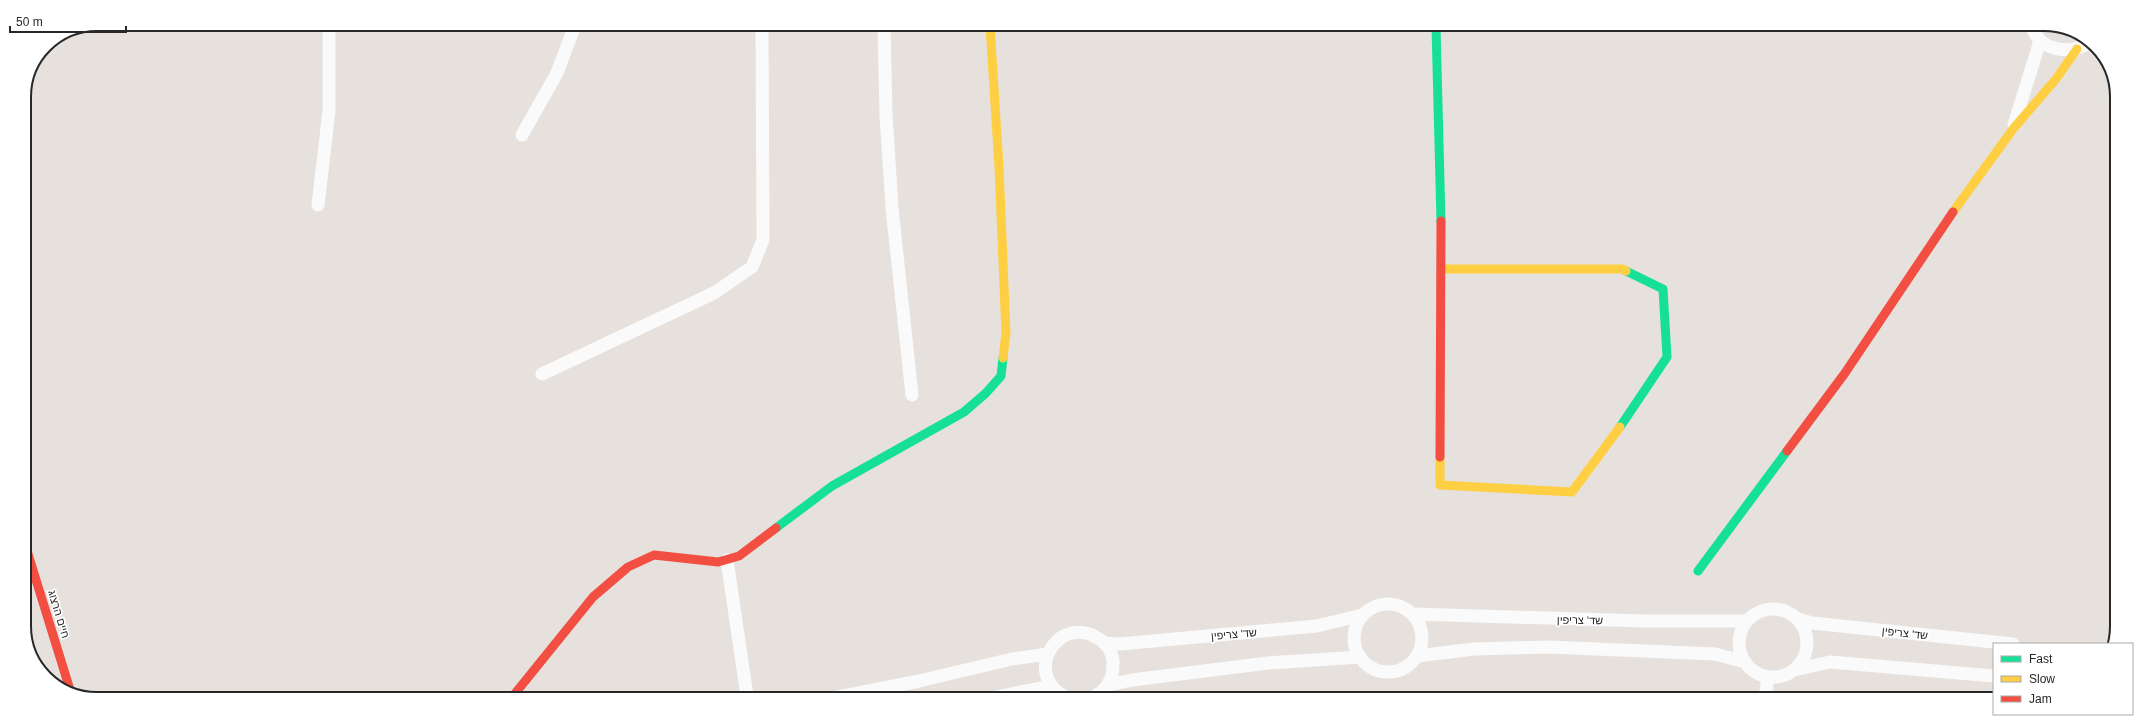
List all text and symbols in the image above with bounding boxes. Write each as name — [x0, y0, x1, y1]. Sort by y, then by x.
scale bar — [10, 8, 126, 34]
text: 50 m — [16, 15, 43, 29]
street label: חיים הרצוג — [46, 589, 72, 639]
street label: שד' צריפין — [1557, 614, 1603, 626]
street label: שד' צריפין — [1881, 625, 1929, 641]
street label: שד' צריפין — [1210, 626, 1258, 642]
legend — [1993, 643, 2133, 715]
text: Fast — [2029, 652, 2053, 666]
text: Slow — [2029, 672, 2055, 686]
text: Jam — [2029, 692, 2052, 706]

